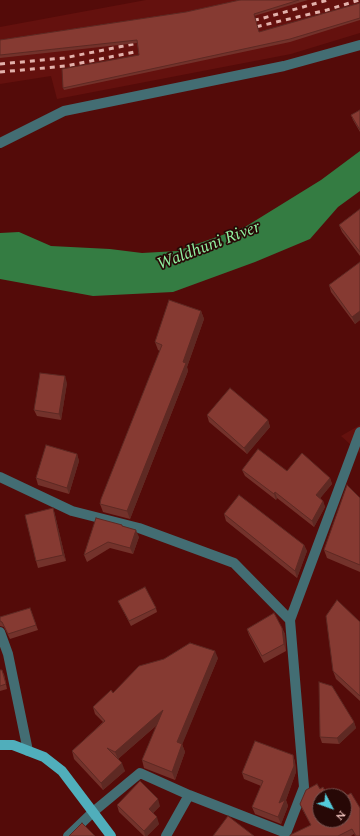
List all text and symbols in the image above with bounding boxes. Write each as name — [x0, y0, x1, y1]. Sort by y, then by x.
water label: Waldhuni River — [155, 218, 263, 276]
north arrow — [312, 788, 352, 828]
text: N — [331, 807, 350, 825]

